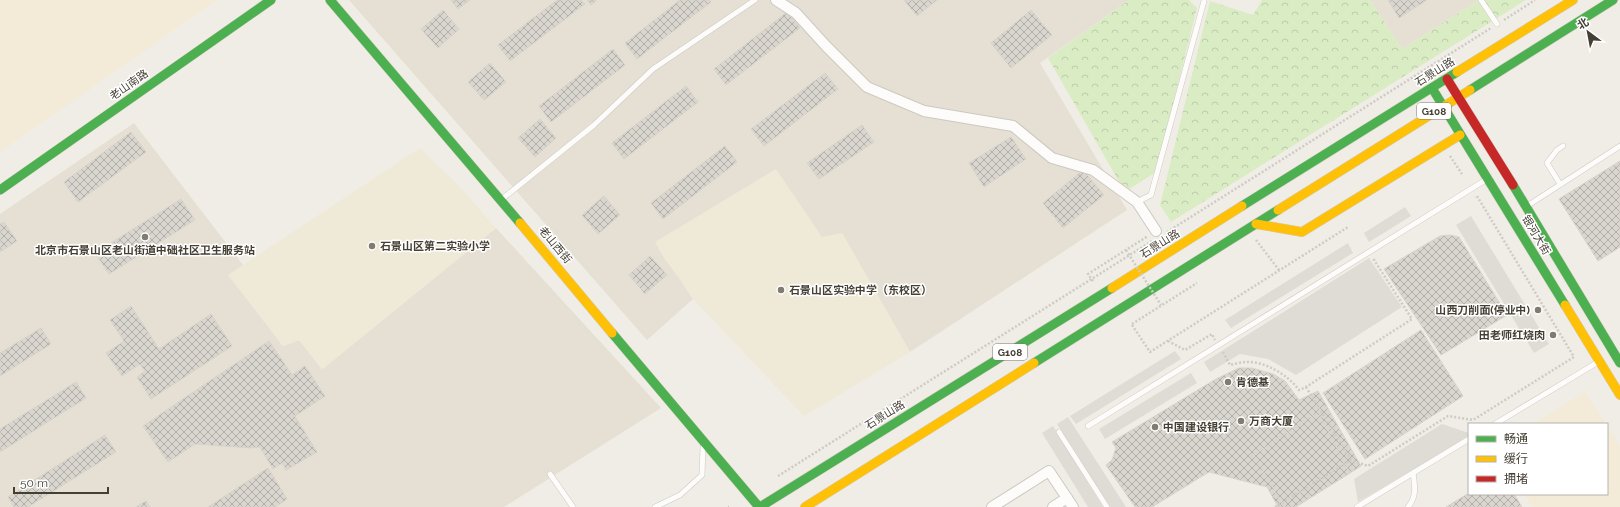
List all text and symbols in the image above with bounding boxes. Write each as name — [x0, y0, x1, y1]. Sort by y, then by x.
north arrow — [1568, 12, 1608, 52]
text: 北 — [1575, 16, 1591, 32]
street label: 石景山路 — [1413, 55, 1457, 89]
street label: 老山南路 — [107, 67, 151, 103]
road number: G108 — [1417, 103, 1451, 119]
street label: 银河大街 — [1519, 213, 1553, 257]
street label: 老山西街 — [536, 224, 574, 266]
street label: 石景山路 — [1138, 227, 1182, 261]
marker: 北京市石景山区老山街道中础社区卫生服务站 — [140, 232, 150, 242]
place label: 石景山区第二实验小学 — [380, 240, 490, 253]
marker: 石景山区第二实验小学 — [367, 241, 377, 251]
place label: 北京市石景山区老山街道中础社区卫生服务站 — [35, 244, 255, 257]
place label: 石景山区实验中学（东校区） — [789, 284, 932, 297]
marker: 石景山区实验中学（东校区） — [776, 285, 786, 295]
place label: 山西刀削面(停业中) — [1435, 304, 1531, 317]
marker: 山西刀削面(停业中) — [1533, 305, 1543, 315]
place label: 田老师红烧肉 — [1479, 329, 1545, 342]
marker: 田老师红烧肉 — [1548, 330, 1558, 340]
road number: G108 — [993, 344, 1027, 360]
place label: 肯德基 — [1236, 376, 1269, 389]
marker: 肯德基 — [1223, 377, 1233, 387]
street label: 石景山路 — [863, 398, 907, 432]
place label: 万商大厦 — [1249, 415, 1293, 428]
marker: 万商大厦 — [1236, 416, 1246, 426]
place label: 中国建设银行 — [1163, 421, 1229, 434]
marker: 中国建设银行 — [1150, 422, 1160, 432]
legend — [1468, 423, 1608, 495]
text: 畅通 — [1504, 432, 1528, 446]
text: 缓行 — [1504, 452, 1528, 466]
scale bar — [14, 469, 108, 495]
text: 拥堵 — [1504, 472, 1528, 486]
text: 50 m — [20, 476, 48, 490]

